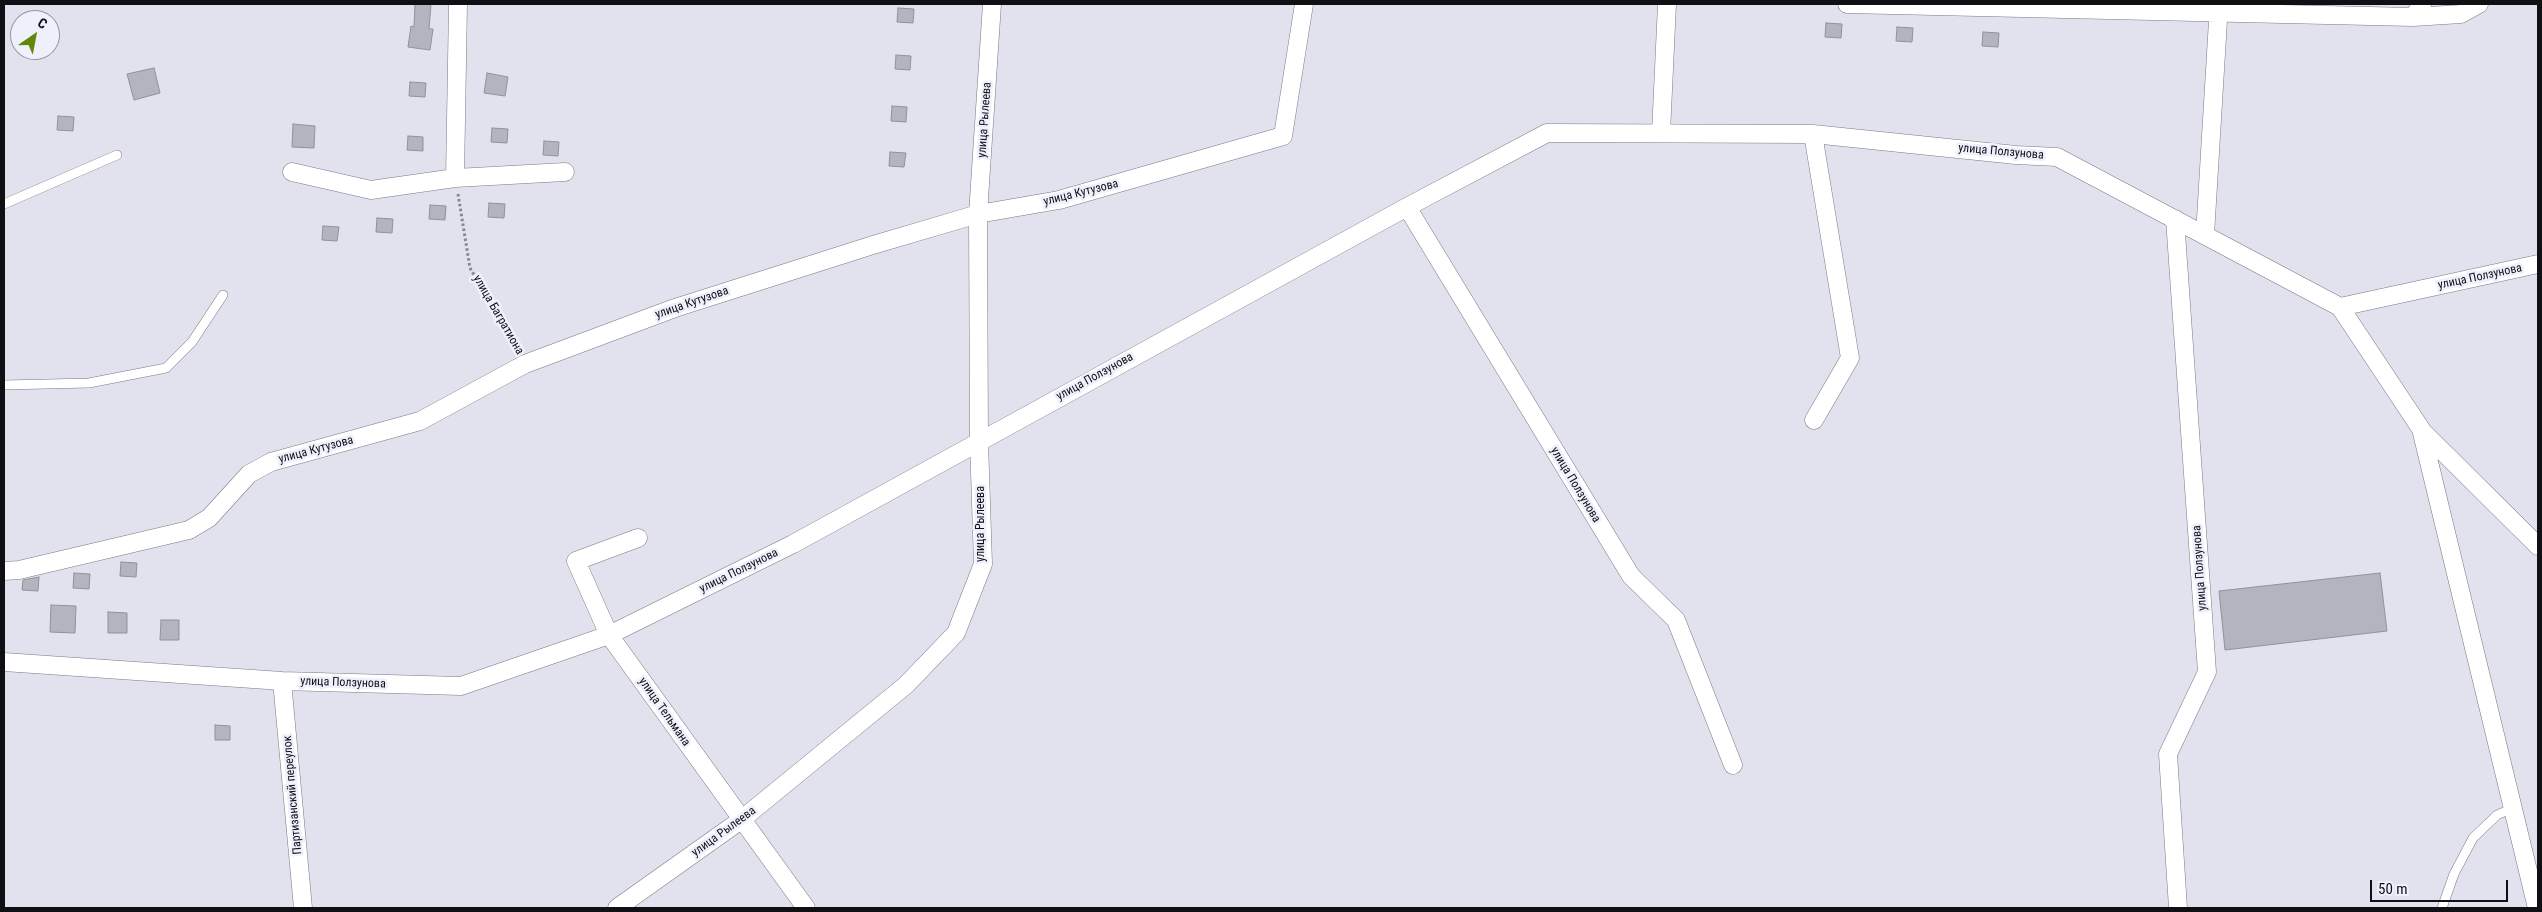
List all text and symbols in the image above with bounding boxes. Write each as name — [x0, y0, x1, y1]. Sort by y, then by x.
north arrow — [10, 10, 60, 60]
text: С — [35, 14, 50, 32]
street label: улица Рылеева — [975, 82, 995, 158]
street label: улица Ползунова — [1958, 141, 2044, 163]
street label: улица Кутузова — [1042, 177, 1120, 209]
street label: улица Ползунова — [2437, 261, 2523, 293]
street label: улица Багратиона — [469, 273, 527, 357]
street label: улица Кутузова — [653, 284, 731, 322]
street label: улица Ползунова — [1054, 350, 1136, 404]
street label: улица Кутузова — [277, 433, 355, 467]
street label: улица Ползунова — [1547, 445, 1603, 525]
street label: улица Рылеева — [974, 486, 988, 562]
street label: улица Ползунова — [2190, 525, 2210, 611]
street label: улица Ползунова — [697, 546, 781, 596]
street label: улица Ползунова — [300, 674, 386, 692]
street label: улица Тельмана — [635, 675, 693, 749]
street label: Партизанский переулок — [281, 735, 305, 855]
street label: улица Рылеева — [689, 804, 759, 860]
scale bar — [2372, 870, 2510, 902]
text: 50 m — [2378, 880, 2408, 898]

